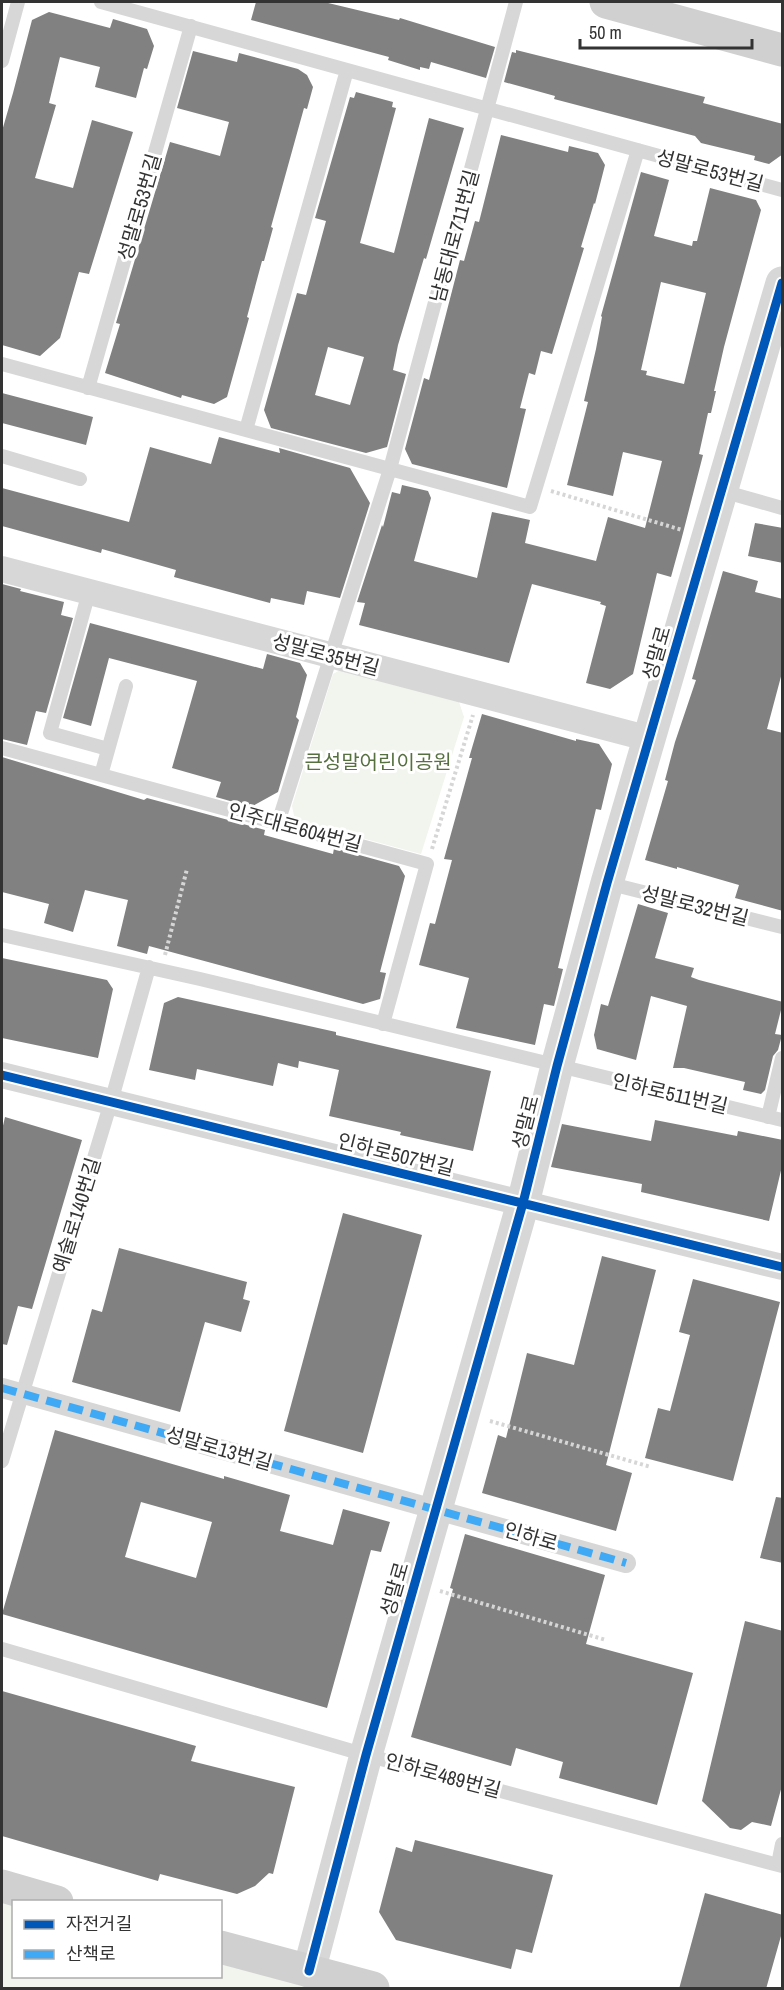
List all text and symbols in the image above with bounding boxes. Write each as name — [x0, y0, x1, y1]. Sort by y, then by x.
scale bar — [580, 12, 752, 50]
text: 50 m — [589, 20, 622, 45]
street label: 성말로53번길 — [653, 143, 767, 197]
street label: 성말로53번길 — [111, 150, 167, 264]
street label: 남동대로711번길 — [423, 167, 485, 305]
street label: 성말로 — [635, 623, 677, 683]
street label: 성말로35번길 — [269, 627, 383, 681]
park label: 큰성말어린이공원 — [304, 748, 452, 775]
street label: 인주대로604번길 — [225, 796, 365, 858]
street label: 성말로32번길 — [638, 879, 752, 931]
street label: 인하로511번길 — [609, 1067, 731, 1119]
street label: 성말로 — [505, 1092, 545, 1152]
street label: 인하로507번길 — [335, 1126, 457, 1182]
street label: 예술로140번길 — [46, 1154, 106, 1276]
street label: 성말로13번길 — [162, 1420, 276, 1476]
street label: 인하로 — [501, 1515, 561, 1557]
street label: 성말로 — [373, 1559, 415, 1619]
street label: 인하로489번길 — [382, 1747, 504, 1803]
legend — [12, 1900, 222, 1978]
text: 자전거길 — [66, 1911, 132, 1936]
text: 산책로 — [66, 1941, 116, 1966]

